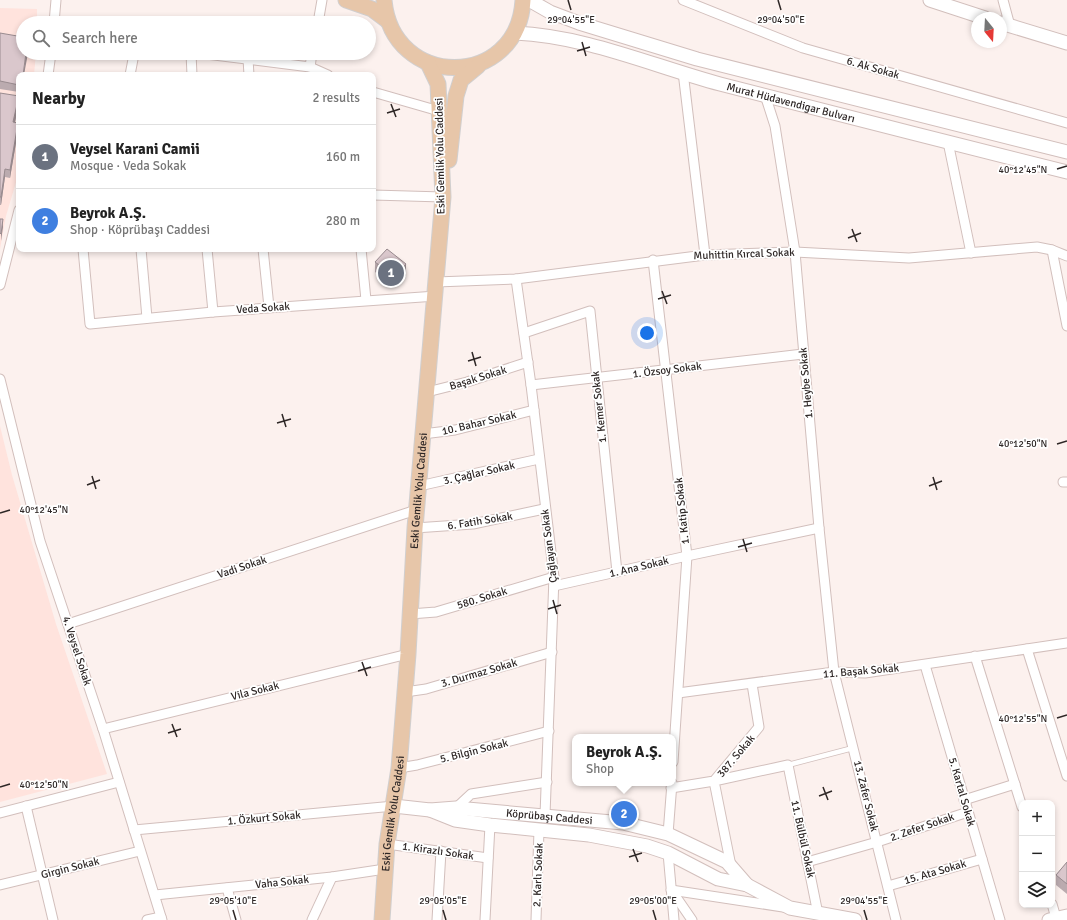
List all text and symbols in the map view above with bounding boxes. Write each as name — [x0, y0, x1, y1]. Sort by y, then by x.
north arrow — [971, 12, 1007, 48]
text: 29°04'55"E — [547, 14, 595, 26]
text: 29°04'50"E — [757, 14, 805, 26]
search box — [16, 16, 376, 60]
icon: search — [30, 27, 52, 49]
text: Search here — [62, 29, 138, 47]
street label: 6. Ak Sokak — [845, 54, 901, 82]
street label: Murat Hüdavendigar Bulvarı — [725, 80, 857, 125]
text: Nearby — [32, 88, 85, 109]
text: 2 results — [312, 90, 360, 106]
street label: Eski Gemlik Yolu Caddesi — [432, 98, 448, 214]
text: Veysel Karani Camii — [70, 140, 200, 158]
text: 1 — [41, 149, 49, 165]
text: 160 m — [326, 149, 360, 165]
text: Mosque · Veda Sokak — [70, 158, 186, 174]
text: 40°12'45"N — [999, 164, 1047, 176]
text: Beyrok A.Ş. — [70, 204, 146, 222]
text: 2 — [41, 213, 49, 229]
text: 280 m — [326, 213, 360, 229]
text: Shop · Köprübaşı Caddesi — [70, 222, 210, 238]
street label: Muhittin Kırcal Sokak — [693, 246, 795, 262]
pin: 1 — [378, 258, 404, 288]
street label: Veda Sokak — [236, 300, 291, 316]
your location — [637, 323, 657, 343]
street label: 1. Heybe Sokak — [796, 346, 816, 419]
street label: 1. Özsoy Sokak — [632, 358, 703, 381]
street label: Başak Sokak — [448, 363, 509, 393]
street label: 1. Kemer Sokak — [589, 370, 609, 444]
street label: 10. Bahar Sokak — [441, 408, 518, 438]
street label: Eski Gemlik Yolu Caddesi — [407, 432, 430, 549]
text: 40°12'50"N — [999, 438, 1047, 450]
street label: 3. Çağlar Sokak — [442, 458, 516, 488]
street label: 1. Katip Sokak — [672, 477, 692, 545]
text: 40°12'45"N — [20, 504, 68, 516]
street label: Çağlayan Sokak — [538, 508, 560, 584]
street label: 6. Fatih Sokak — [446, 509, 514, 533]
street label: Vadi Sokak — [216, 553, 269, 581]
street label: 1. Ana Sokak — [608, 554, 670, 580]
street label: 580. Sokak — [455, 584, 509, 612]
street label: 4. Veysel Sokak — [60, 615, 94, 688]
street label: 3. Durmaz Sokak — [439, 656, 519, 690]
street label: 11. Başak Sokak — [822, 661, 900, 681]
street label: Vila Sokak — [230, 679, 281, 703]
text: 40°12'55"N — [999, 713, 1047, 725]
street label: 387. Sokak — [714, 732, 758, 780]
popup — [572, 734, 676, 786]
street label: 5. Bilgin Sokak — [439, 736, 510, 766]
text: Beyrok A.Ş. — [586, 743, 662, 761]
street label: Eski Gemlik Yolu Caddesi — [379, 755, 406, 872]
street label: 5. Kartal Sokak — [946, 756, 978, 828]
street label: 13. Zafer Sokak — [851, 759, 881, 833]
text: Shop — [586, 761, 614, 777]
text: 40°12'50"N — [20, 779, 68, 791]
pin: 2 — [611, 799, 637, 829]
street label: 11. Bülbül Sokak — [788, 799, 818, 879]
map controls — [1019, 800, 1055, 908]
button: + — [1019, 800, 1055, 836]
street label: Köprübaşı Caddesi — [505, 806, 593, 827]
street label: 1. Özkurt Sokak — [227, 807, 302, 828]
street label: 2. Zefer Sokak — [888, 810, 956, 844]
button: − — [1019, 836, 1055, 872]
street label: 1. Kirazlı Sokak — [401, 840, 475, 863]
street label: 2. Karlı Sokak — [530, 842, 546, 907]
street label: Girgin Sokak — [40, 854, 101, 882]
street label: 15. Ata Sokak — [902, 857, 968, 887]
button: layers — [1019, 872, 1055, 908]
street label: Vaha Sokak — [255, 873, 310, 891]
text: 29°05'10"E — [209, 895, 257, 907]
text: 29°05'05"E — [419, 895, 467, 907]
text: 29°05'00"E — [629, 895, 677, 907]
text: 29°04'55"E — [840, 895, 888, 907]

